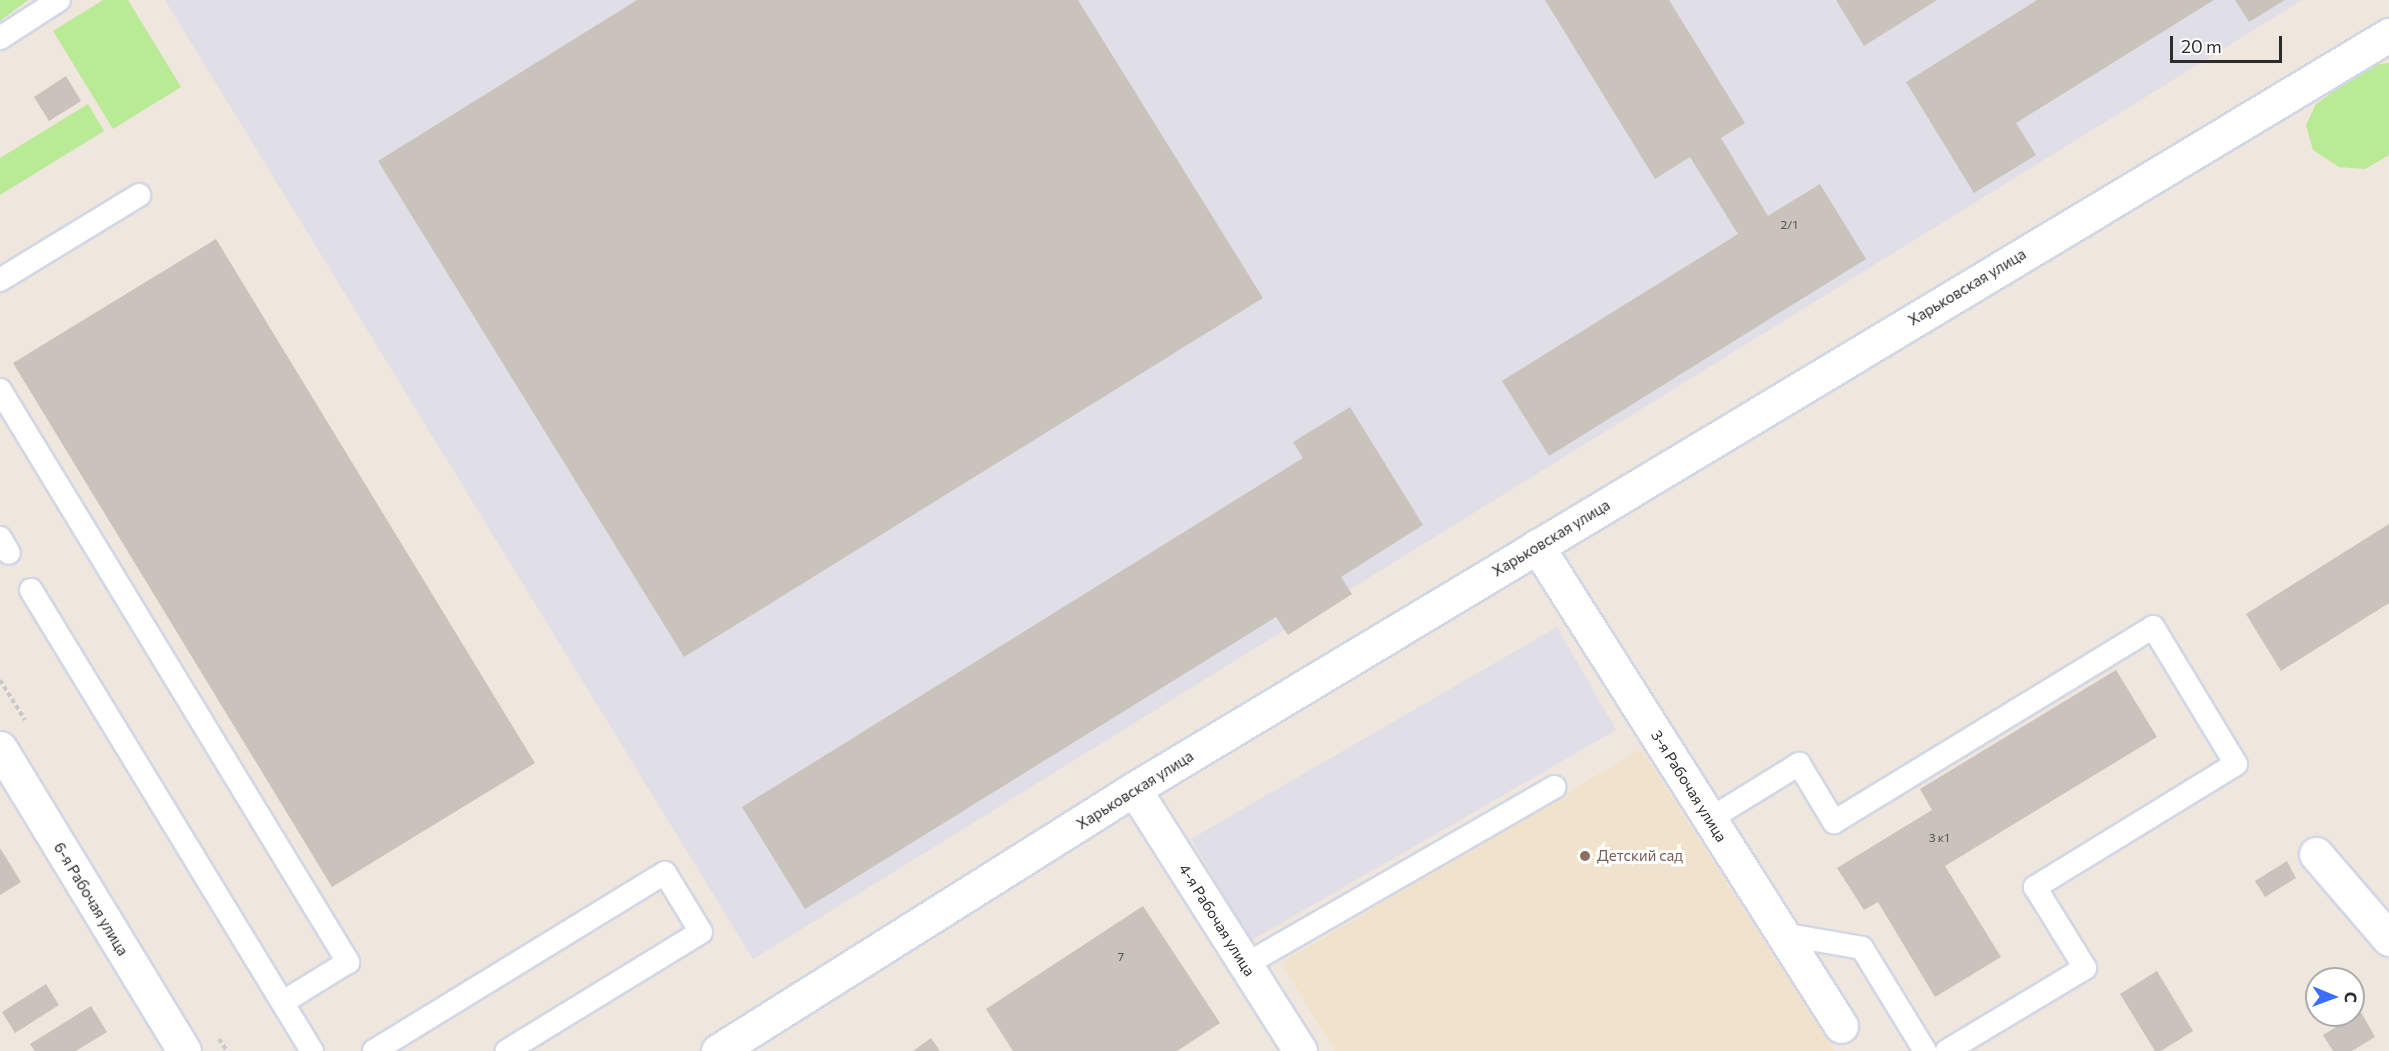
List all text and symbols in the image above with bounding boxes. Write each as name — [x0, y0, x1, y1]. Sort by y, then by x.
scale bar — [2173, 24, 2286, 62]
text: 20 m — [2181, 35, 2222, 57]
house number: 2/1 — [1780, 218, 1798, 232]
street label: Харьковская улица — [1905, 245, 2029, 329]
street label: Харьковская улица — [1489, 496, 1613, 580]
street label: 3-я Рабочая улица — [1647, 727, 1731, 845]
street label: Харьковская улица — [1073, 747, 1197, 833]
house number: 3 к1 — [1929, 831, 1949, 845]
street label: 6-я Рабочая улица — [50, 839, 132, 959]
place label: Детский сад — [1597, 847, 1683, 865]
marker: Детский сад — [1578, 849, 1592, 863]
street label: 4-я Рабочая улица — [1175, 861, 1259, 979]
house number: 7 — [1118, 950, 1124, 964]
north arrow — [2305, 967, 2365, 1027]
text: С — [2342, 992, 2361, 1003]

